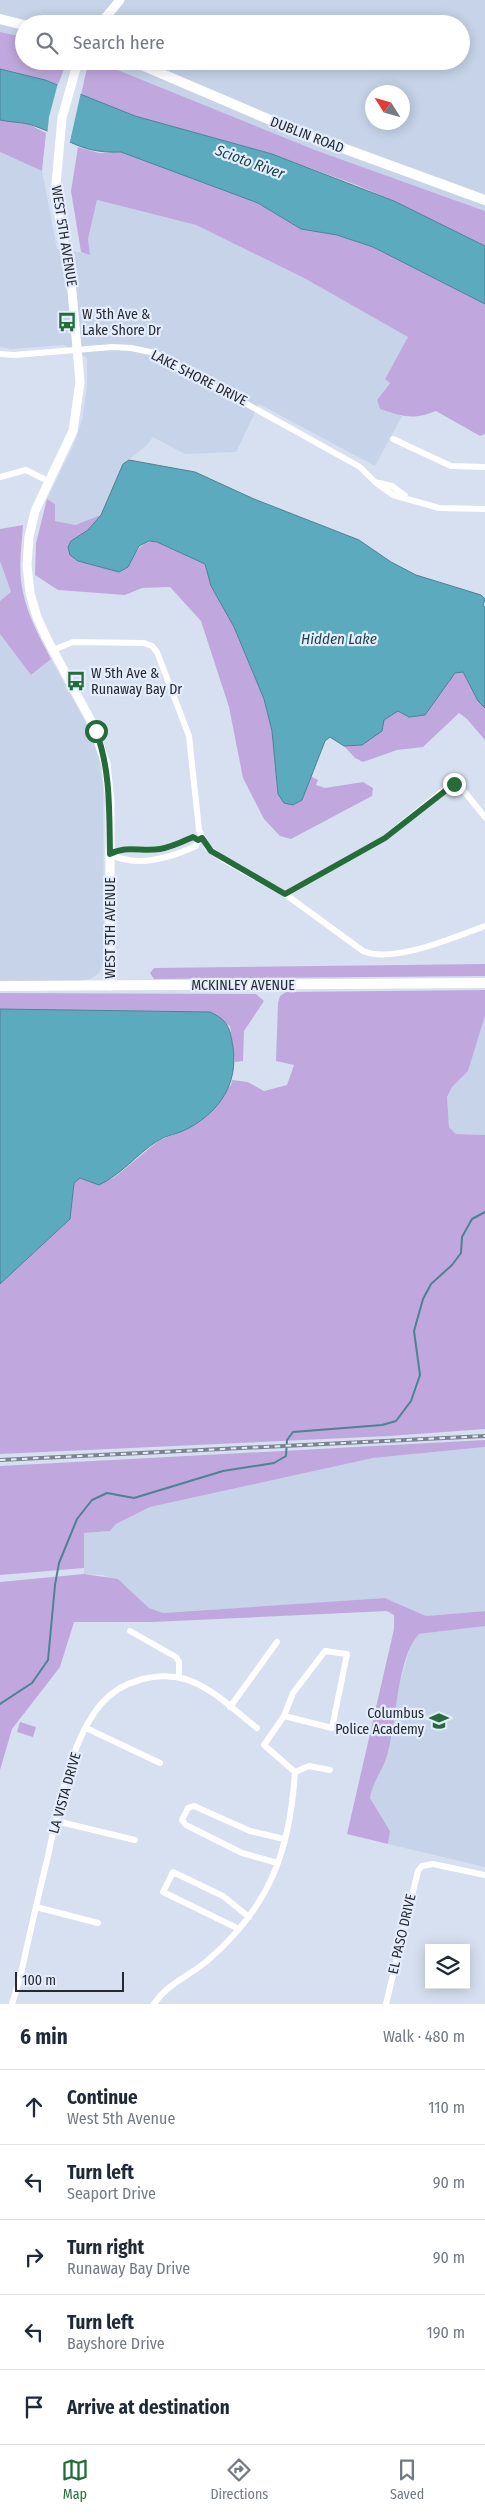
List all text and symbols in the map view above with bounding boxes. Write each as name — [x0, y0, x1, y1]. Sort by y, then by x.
search box — [15, 15, 470, 70]
icon: search — [33, 29, 61, 57]
text: Search here — [73, 31, 165, 54]
north arrow — [365, 85, 410, 130]
street label: DUBLIN ROAD — [268, 113, 346, 157]
water label: Scioto River — [212, 141, 288, 183]
street label: WEST 5TH AVENUE — [48, 184, 80, 288]
place label: W 5th Ave & Lake Shore Dr — [82, 306, 161, 339]
bus stop icon: W 5th Ave & Lake Shore Dr — [56, 311, 78, 333]
street label: LAKE SHORE DRIVE — [148, 346, 250, 410]
water label: Hidden Lake — [301, 630, 377, 648]
place label: W 5th Ave & Runaway Bay Dr — [91, 665, 182, 698]
bus stop icon: W 5th Ave & Runaway Bay Dr — [65, 670, 87, 692]
route start — [85, 720, 108, 743]
route end — [443, 773, 466, 796]
street label: WEST 5TH AVENUE — [102, 877, 119, 979]
street label: MCKINLEY AVENUE — [191, 977, 295, 994]
place label: Columbus Police Academy — [335, 1705, 425, 1738]
school or university icon: Columbus Police Academy — [428, 1710, 450, 1732]
street label: LA VISTA DRIVE — [45, 1750, 85, 1836]
street label: EL PASO DRIVE — [384, 1892, 420, 1976]
map controls — [425, 1944, 470, 1989]
button: layers — [425, 1944, 470, 1989]
scale bar — [15, 1969, 124, 1992]
text: 100 m — [22, 1972, 56, 1989]
text: 6 min — [20, 2024, 68, 2050]
text: Walk · 480 m — [383, 2027, 465, 2046]
text: Continue — [67, 2086, 138, 2109]
icon: ahead — [20, 2093, 48, 2121]
text: 110 m — [428, 2098, 465, 2117]
text: West 5th Avenue — [67, 2109, 175, 2128]
text: Turn left — [67, 2161, 134, 2184]
icon: left — [20, 2168, 48, 2196]
text: 90 m — [433, 2173, 465, 2192]
text: Seaport Drive — [67, 2184, 156, 2203]
text: Turn right — [67, 2236, 144, 2259]
icon: right — [20, 2243, 48, 2271]
text: 90 m — [433, 2248, 465, 2267]
text: Runaway Bay Drive — [67, 2259, 190, 2278]
text: Turn left — [67, 2311, 134, 2334]
icon: left — [20, 2318, 48, 2346]
text: 190 m — [427, 2323, 465, 2342]
text: Bayshore Drive — [67, 2334, 165, 2353]
icon: arrive — [20, 2393, 48, 2421]
text: Arrive at destination — [67, 2396, 230, 2419]
tab: Map — [61, 2456, 89, 2503]
tab: Directions — [210, 2456, 268, 2503]
tab: Saved — [390, 2456, 424, 2503]

